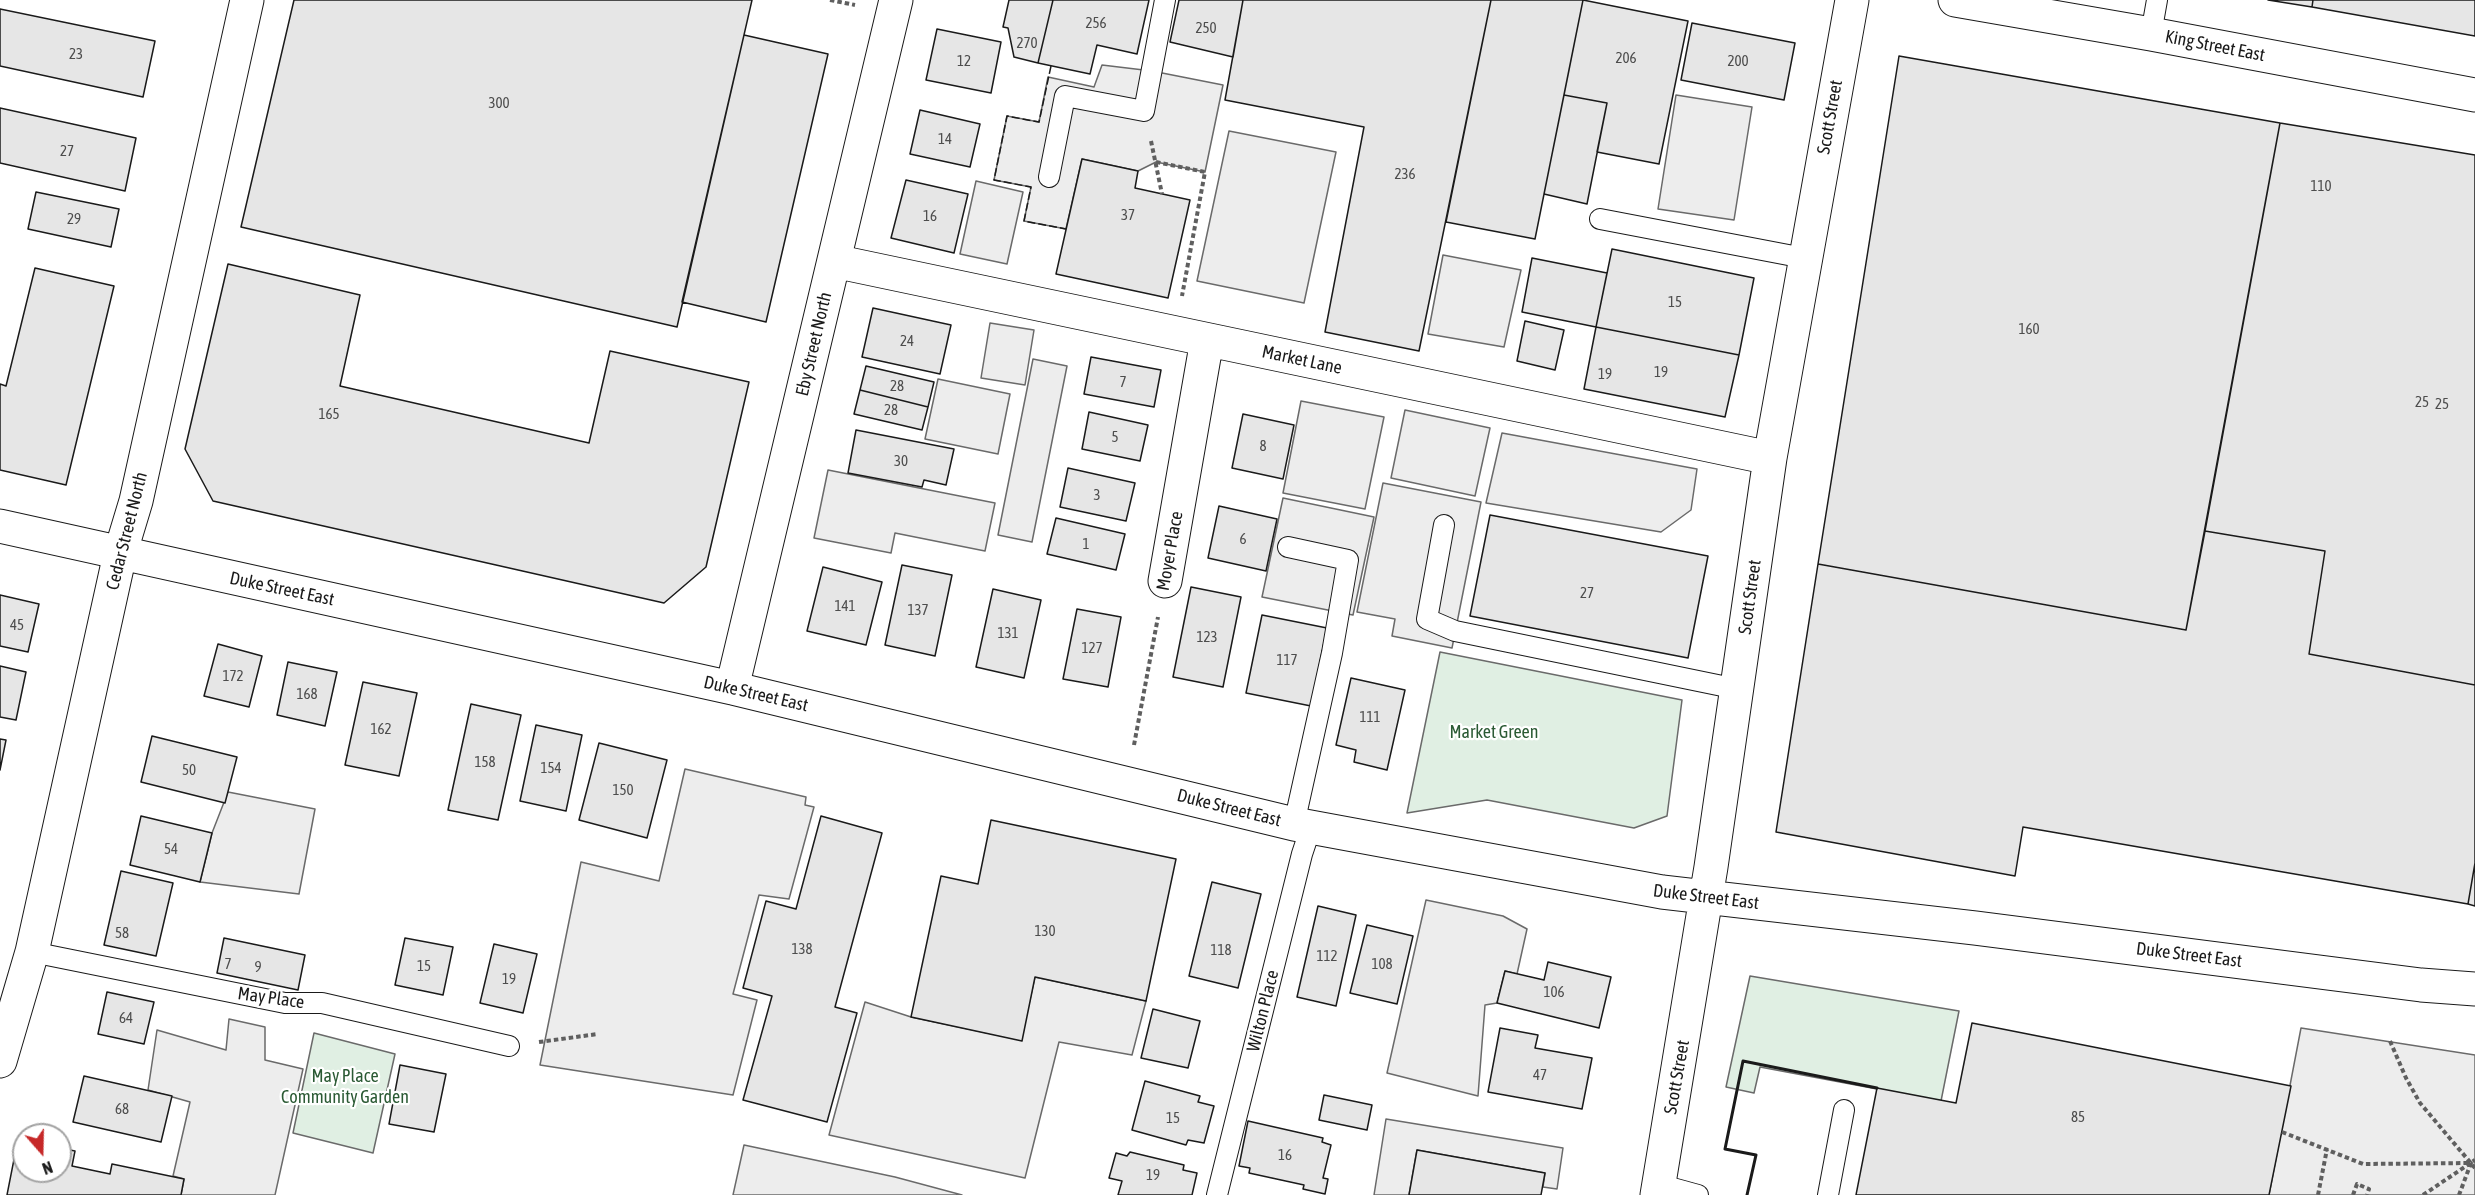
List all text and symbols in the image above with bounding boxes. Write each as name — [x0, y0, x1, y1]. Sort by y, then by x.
house number: 256 — [1085, 14, 1107, 32]
house number: 250 — [1195, 19, 1217, 37]
street label: King Street East — [2163, 26, 2267, 66]
house number: 270 — [1016, 34, 1038, 52]
house number: 23 — [69, 45, 83, 63]
house number: 206 — [1615, 49, 1637, 67]
house number: 12 — [957, 52, 971, 70]
house number: 200 — [1727, 52, 1749, 70]
street label: Scott Street — [1813, 78, 1847, 156]
house number: 300 — [488, 94, 510, 112]
house number: 14 — [938, 130, 952, 148]
house number: 27 — [60, 142, 74, 160]
house number: 236 — [1394, 165, 1416, 183]
house number: 110 — [2310, 177, 2332, 195]
house number: 37 — [1121, 206, 1135, 224]
house number: 16 — [923, 207, 937, 225]
house number: 29 — [67, 210, 81, 228]
street label: Eby Street North — [792, 290, 836, 398]
house number: 15 — [1668, 293, 1682, 311]
house number: 160 — [2018, 320, 2040, 338]
house number: 24 — [900, 332, 914, 350]
street label: Market Lane — [1260, 341, 1344, 379]
house number: 19 — [1654, 363, 1668, 381]
house number: 19 — [1598, 365, 1612, 383]
house number: 7 — [1119, 373, 1127, 391]
house number: 28 — [890, 377, 904, 395]
house number: 25 — [2415, 393, 2429, 411]
house number: 25 — [2435, 395, 2449, 413]
house number: 28 — [884, 401, 898, 419]
house number: 165 — [318, 405, 340, 423]
house number: 5 — [1111, 428, 1119, 446]
house number: 8 — [1259, 437, 1267, 455]
house number: 30 — [894, 452, 908, 470]
street label: Cedar Street North — [102, 470, 152, 592]
house number: 3 — [1093, 486, 1101, 504]
street label: Moyer Place — [1152, 510, 1188, 592]
house number: 6 — [1239, 530, 1247, 548]
house number: 1 — [1082, 535, 1090, 553]
street label: Scott Street — [1734, 558, 1766, 636]
street label: Duke Street East — [228, 567, 336, 611]
house number: 27 — [1580, 584, 1594, 602]
house number: 141 — [834, 597, 856, 615]
house number: 137 — [907, 601, 929, 619]
house number: 45 — [10, 616, 24, 634]
house number: 131 — [997, 624, 1019, 642]
house number: 123 — [1196, 628, 1218, 646]
house number: 127 — [1081, 639, 1103, 657]
house number: 117 — [1276, 651, 1298, 669]
house number: 172 — [222, 667, 244, 685]
street label: Duke Street East — [702, 671, 810, 717]
house number: 168 — [296, 685, 318, 703]
house number: 111 — [1359, 708, 1381, 726]
house number: 162 — [370, 720, 392, 738]
park label: Market Green — [1450, 721, 1538, 743]
house number: 158 — [474, 753, 496, 771]
house number: 154 — [540, 759, 562, 777]
house number: 50 — [182, 761, 196, 779]
house number: 150 — [612, 781, 634, 799]
street label: Duke Street East — [1175, 785, 1283, 831]
house number: 54 — [164, 840, 178, 858]
street label: Duke Street East — [1652, 880, 1760, 914]
house number: 130 — [1034, 922, 1056, 940]
house number: 58 — [115, 924, 129, 942]
street label: Duke Street East — [2135, 938, 2243, 972]
house number: 138 — [791, 940, 813, 958]
house number: 118 — [1210, 941, 1232, 959]
house number: 112 — [1316, 947, 1338, 965]
house number: 7 — [224, 955, 232, 973]
house number: 108 — [1371, 955, 1393, 973]
house number: 15 — [417, 957, 431, 975]
house number: 9 — [254, 958, 262, 976]
street label: Wilton Place — [1242, 968, 1284, 1054]
house number: 19 — [502, 970, 516, 988]
street label: May Place — [236, 983, 306, 1013]
house number: 106 — [1543, 983, 1565, 1001]
house number: 64 — [119, 1009, 133, 1027]
street label: Scott Street — [1660, 1038, 1694, 1116]
park label: May Place Community Garden — [281, 1065, 409, 1108]
house number: 47 — [1533, 1066, 1547, 1084]
house number: 68 — [115, 1100, 129, 1118]
house number: 85 — [2071, 1108, 2085, 1126]
house number: 15 — [1166, 1109, 1180, 1127]
north arrow — [12, 1123, 72, 1183]
house number: 16 — [1278, 1146, 1292, 1164]
text: N — [40, 1158, 55, 1178]
house number: 19 — [1146, 1166, 1160, 1184]

